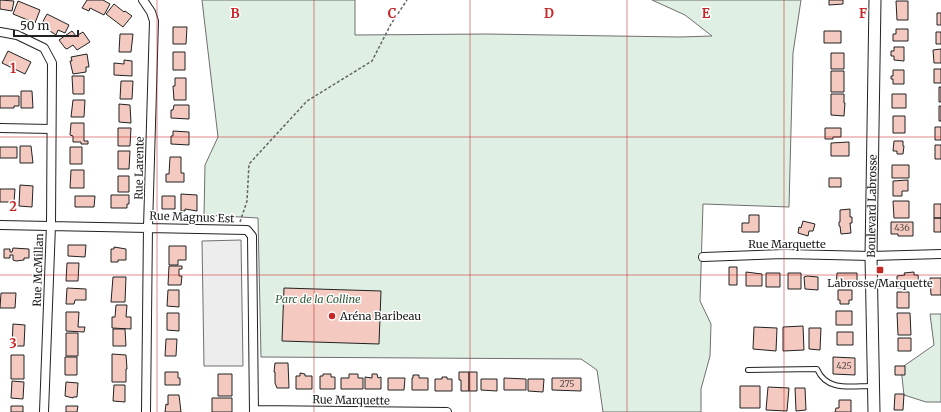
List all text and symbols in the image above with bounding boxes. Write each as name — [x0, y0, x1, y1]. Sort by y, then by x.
text: B — [230, 5, 240, 22]
text: C — [388, 5, 397, 22]
text: D — [544, 5, 554, 22]
text: E — [702, 5, 711, 22]
text: F — [859, 5, 867, 22]
scale bar — [14, 12, 78, 38]
text: 50 m — [20, 18, 49, 33]
text: 1 — [10, 60, 16, 77]
street label: Rue Larente — [131, 136, 147, 200]
street label: Boulevard Labrosse — [864, 154, 880, 258]
text: 2 — [9, 198, 17, 215]
street label: Rue Magnus Est — [149, 209, 235, 226]
house number: 436 — [894, 222, 910, 233]
street label: Rue McMillan — [30, 232, 46, 307]
street label: Rue Marquette — [748, 237, 826, 251]
marker: Labrosse/Marquette — [875, 265, 885, 275]
place label: Labrosse/Marquette — [827, 276, 933, 290]
park label: Parc de la Colline — [275, 292, 361, 306]
place label: Aréna Baribeau — [339, 309, 421, 323]
marker: Aréna Baribeau — [327, 311, 337, 321]
text: 3 — [9, 335, 17, 352]
house number: 425 — [836, 360, 852, 371]
house number: 275 — [559, 378, 575, 389]
street label: Rue Marquette — [312, 392, 390, 408]

